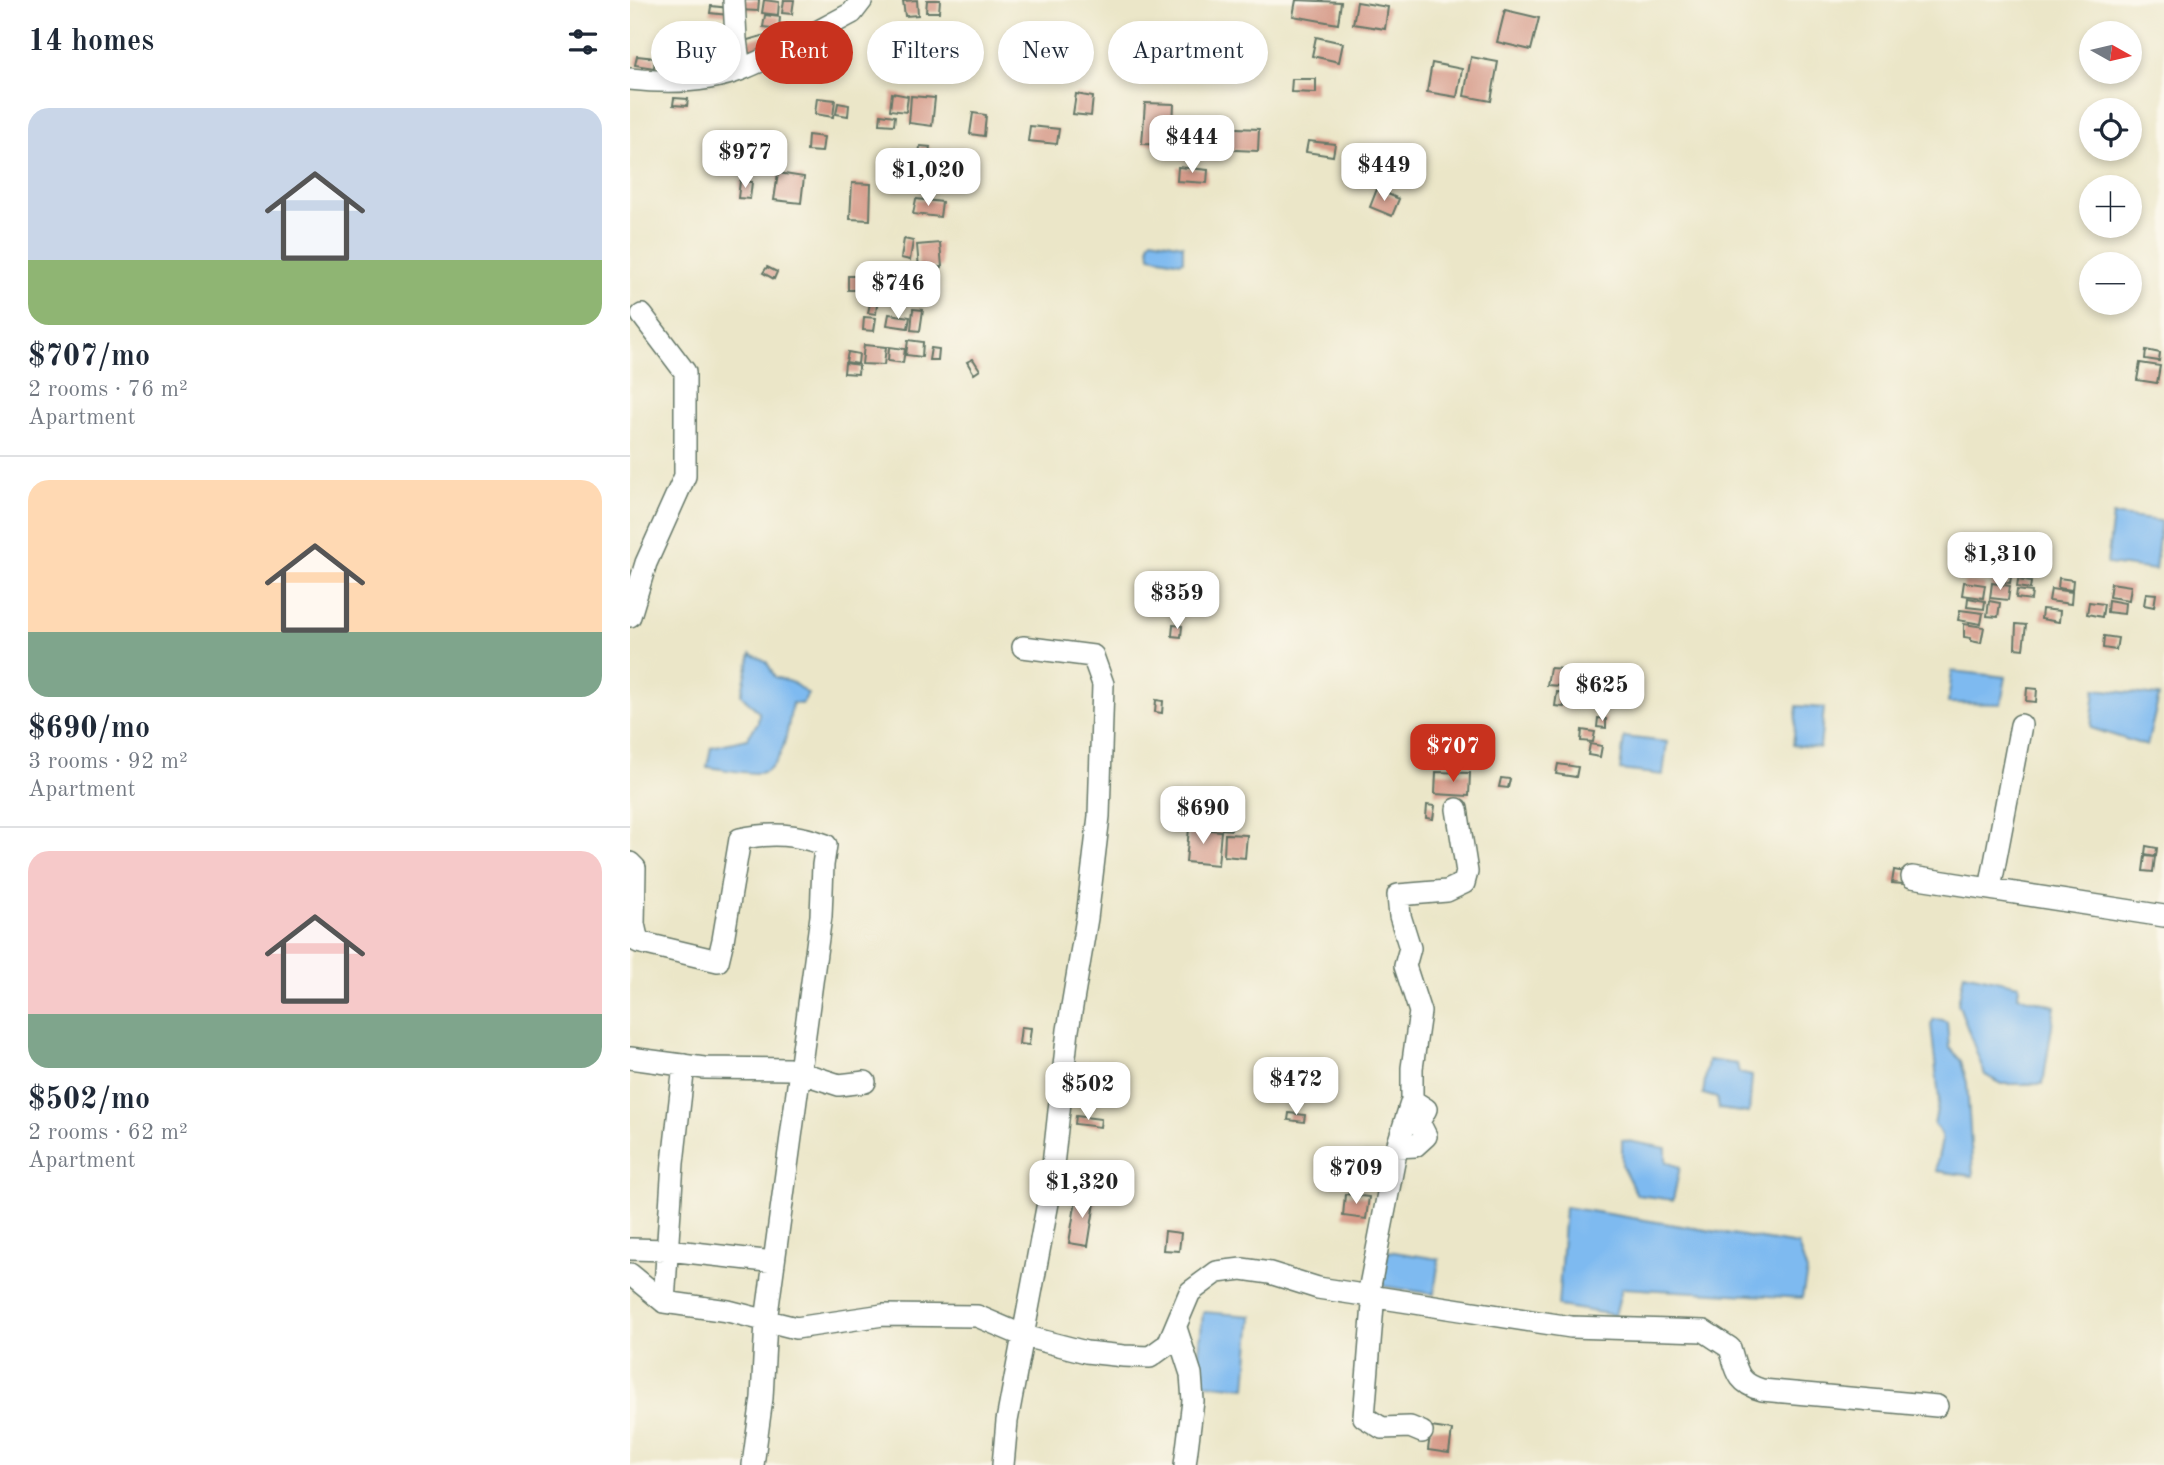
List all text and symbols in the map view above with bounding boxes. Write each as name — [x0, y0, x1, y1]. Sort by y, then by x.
chip: Buy — [651, 21, 741, 84]
chip: Rent — [755, 21, 853, 84]
chip: Filters — [867, 21, 984, 84]
chip: New — [998, 21, 1094, 84]
chip: Apartment — [1108, 21, 1268, 84]
north arrow — [2079, 21, 2142, 84]
map controls — [2079, 21, 2142, 315]
icon: filters — [564, 23, 602, 61]
text: 14 homes — [28, 27, 154, 57]
button: locate — [2079, 98, 2142, 161]
pin: $444 — [1151, 116, 1233, 175]
text: $444 — [1165, 126, 1219, 149]
pin: $977 — [704, 130, 786, 190]
text: $977 — [718, 141, 772, 164]
pin: $449 — [1343, 144, 1425, 203]
pin: $1,020 — [871, 148, 985, 208]
icon: home — [252, 153, 378, 279]
text: $449 — [1357, 154, 1411, 177]
text: $1,020 — [891, 159, 965, 182]
button: + — [2079, 175, 2142, 238]
button: − — [2079, 252, 2142, 315]
pin: $746 — [857, 262, 939, 321]
text: $746 — [871, 272, 925, 295]
text: $707/mo — [28, 342, 150, 372]
text: 2 rooms · 76 m² — [28, 378, 188, 401]
text: Apartment — [28, 406, 136, 429]
icon: home — [252, 525, 378, 651]
pin: $1,310 — [1943, 532, 2057, 592]
text: $1,310 — [1963, 543, 2037, 566]
pin: $359 — [1136, 572, 1218, 631]
text: $359 — [1150, 582, 1204, 605]
pin: $625 — [1561, 664, 1643, 723]
text: $625 — [1575, 674, 1629, 697]
text: $690/mo — [28, 714, 150, 744]
pin: $707 — [1412, 724, 1494, 784]
text: $707 — [1426, 735, 1480, 758]
text: 3 rooms · 92 m² — [28, 750, 188, 773]
text: Apartment — [28, 778, 136, 801]
pin: $690 — [1162, 786, 1244, 846]
text: $690 — [1176, 797, 1230, 820]
icon: home — [252, 896, 378, 1022]
pin: $472 — [1255, 1058, 1337, 1117]
pin: $502 — [1047, 1062, 1129, 1122]
text: $472 — [1269, 1068, 1323, 1091]
text: $502 — [1061, 1073, 1115, 1096]
text: $502/mo — [28, 1085, 150, 1115]
text: 2 rooms · 62 m² — [28, 1121, 188, 1144]
pin: $709 — [1315, 1146, 1397, 1206]
text: Apartment — [28, 1149, 136, 1172]
text: $709 — [1329, 1157, 1383, 1180]
pin: $1,320 — [1025, 1160, 1139, 1220]
text: $1,320 — [1045, 1171, 1119, 1194]

